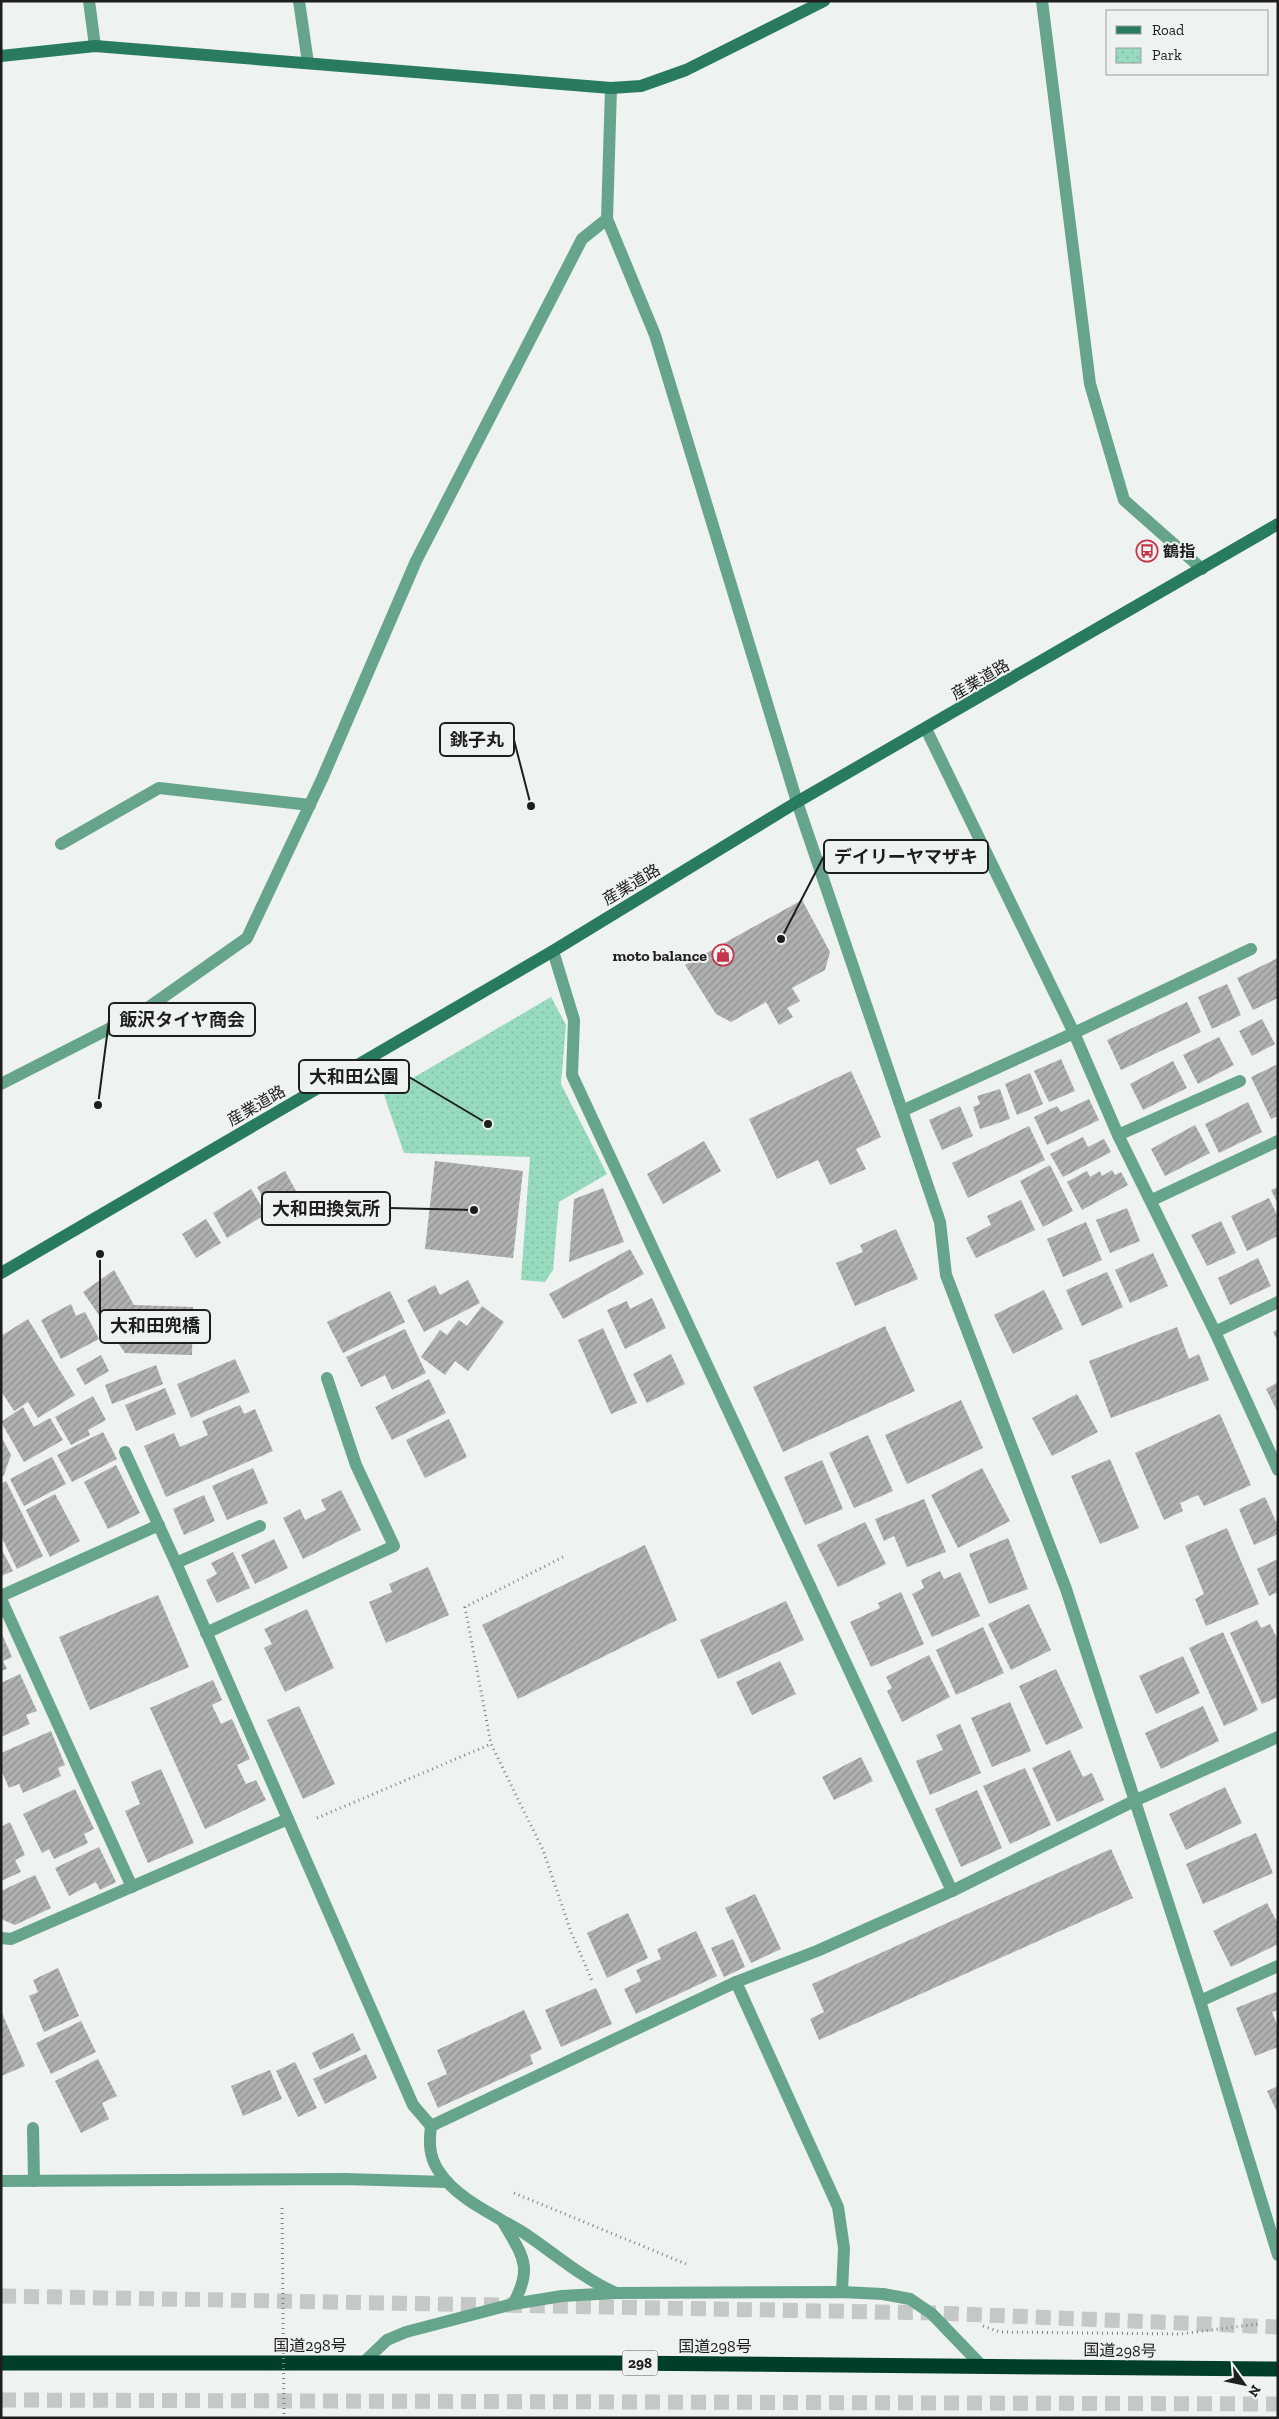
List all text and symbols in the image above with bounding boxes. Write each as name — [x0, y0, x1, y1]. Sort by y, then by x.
legend — [1106, 10, 1269, 75]
text: Road — [1152, 21, 1185, 39]
text: Park — [1152, 46, 1182, 64]
bus stop icon: 鶴指 — [1135, 539, 1159, 563]
place label: 鶴指 — [1163, 542, 1195, 561]
street label: 産業道路 — [948, 655, 1013, 704]
callout: 銚子丸 — [440, 723, 514, 756]
text: 銚子丸 — [449, 729, 504, 751]
callout: デイリーヤマザキ — [824, 840, 988, 873]
text: デイリーヤマザキ — [834, 846, 978, 868]
street label: 産業道路 — [599, 860, 664, 909]
shop icon: moto balance — [711, 943, 735, 967]
place label: moto balance — [613, 946, 707, 965]
callout: 飯沢タイヤ商会 — [109, 1003, 255, 1036]
text: 飯沢タイヤ商会 — [119, 1009, 245, 1031]
callout: 大和田公園 — [299, 1060, 409, 1093]
text: 大和田公園 — [309, 1066, 399, 1088]
street label: 産業道路 — [224, 1081, 289, 1130]
callout: 大和田換気所 — [262, 1192, 390, 1225]
text: 大和田換気所 — [272, 1198, 380, 1220]
callout: 大和田兜橋 — [100, 1310, 210, 1343]
text: 大和田兜橋 — [110, 1315, 200, 1337]
street label: 国道298号 — [273, 2336, 347, 2355]
street label: 国道298号 — [678, 2337, 752, 2356]
street label: 国道298号 — [1083, 2340, 1157, 2361]
road number: 298 — [622, 2350, 658, 2376]
north arrow — [1219, 2359, 1269, 2409]
text: N — [1244, 2382, 1265, 2400]

